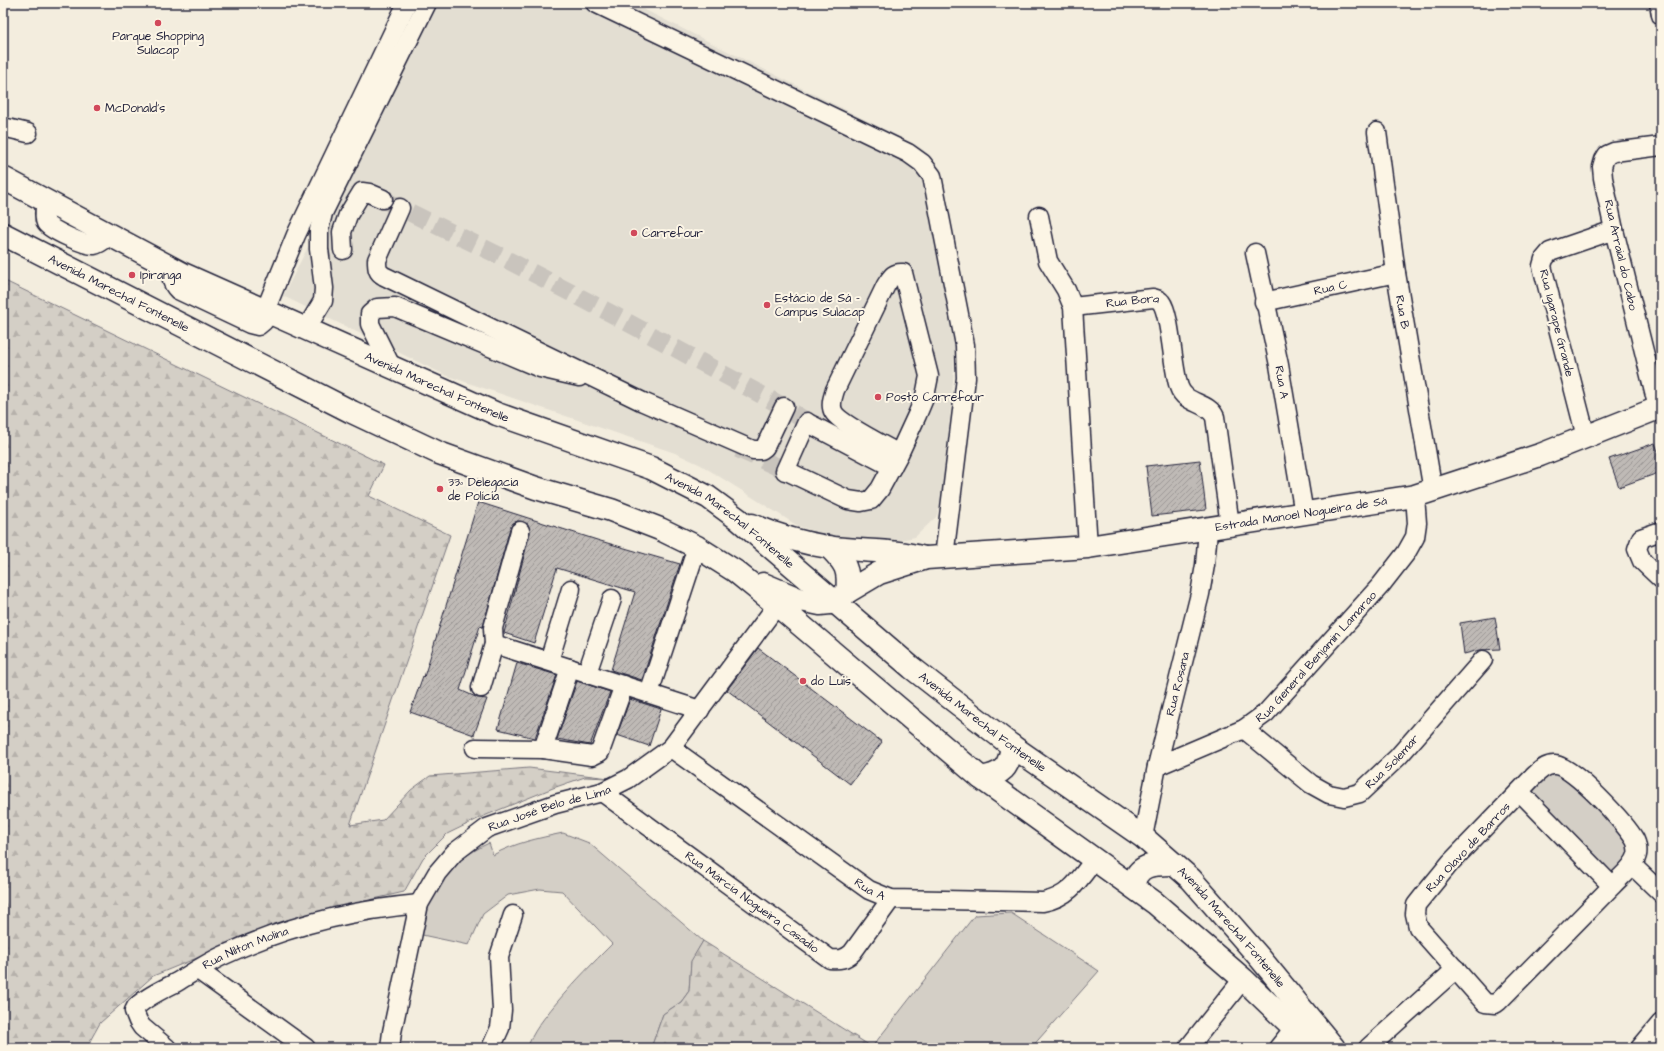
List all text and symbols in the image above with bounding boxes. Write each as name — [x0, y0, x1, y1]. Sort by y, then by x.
marker: Parque Shopping Sulacap — [153, 18, 163, 28]
place label: Parque Shopping Sulacap — [112, 28, 204, 59]
place label: McDonald's — [105, 100, 165, 117]
marker: McDonald's — [92, 103, 102, 113]
street label: Rua Arraial do Cabo — [1600, 198, 1642, 312]
place label: Carrefour — [642, 225, 703, 242]
marker: Carrefour — [629, 228, 639, 238]
street label: Avenida Marechal Fontenelle — [45, 250, 192, 337]
place label: Ipiranga — [140, 267, 181, 285]
street label: Rua Igarape Grande — [1534, 268, 1578, 379]
marker: Ipiranga — [127, 270, 137, 280]
street label: Rua C — [1312, 276, 1349, 300]
place label: Estácio de Sá - Campus Sulacap — [775, 290, 865, 321]
street label: Rua Bora — [1105, 290, 1161, 312]
street label: Rua B — [1391, 294, 1413, 331]
marker: Estácio de Sá - Campus Sulacap — [762, 300, 772, 310]
street label: Avenida Marechal Fontenelle — [362, 348, 512, 427]
street label: Rua A — [1270, 364, 1293, 400]
place label: Posto Carrefour — [886, 389, 984, 406]
marker: Posto Carrefour — [873, 392, 883, 402]
street label: Avenida Marechal Fontenelle — [662, 469, 798, 573]
place label: 33ª Delegacia de Polícia — [448, 474, 518, 505]
marker: 33ª Delegacia de Polícia — [435, 484, 445, 494]
street label: Estrada Manoel Nogueira de Sá — [1214, 492, 1388, 536]
street label: Rua General Benjamin Lamarao — [1252, 587, 1381, 727]
street label: Rua Rosana — [1162, 650, 1194, 718]
street label: Avenida Marechal Fontenelle — [915, 668, 1050, 776]
place label: do Luis — [811, 673, 851, 690]
marker: do Luis — [798, 676, 808, 686]
street label: Rua Solemar — [1362, 731, 1423, 793]
street label: Rua José Belo de Lima — [486, 781, 614, 836]
street label: Rua Olavo de Barros — [1422, 799, 1515, 896]
street label: Rua Márcia Nogueira Casadio — [681, 847, 823, 957]
street label: Avenida Marechal Fontenelle — [1174, 863, 1289, 992]
street label: Rua A — [851, 874, 888, 905]
street label: Rua Nilton Molina — [199, 923, 290, 974]

